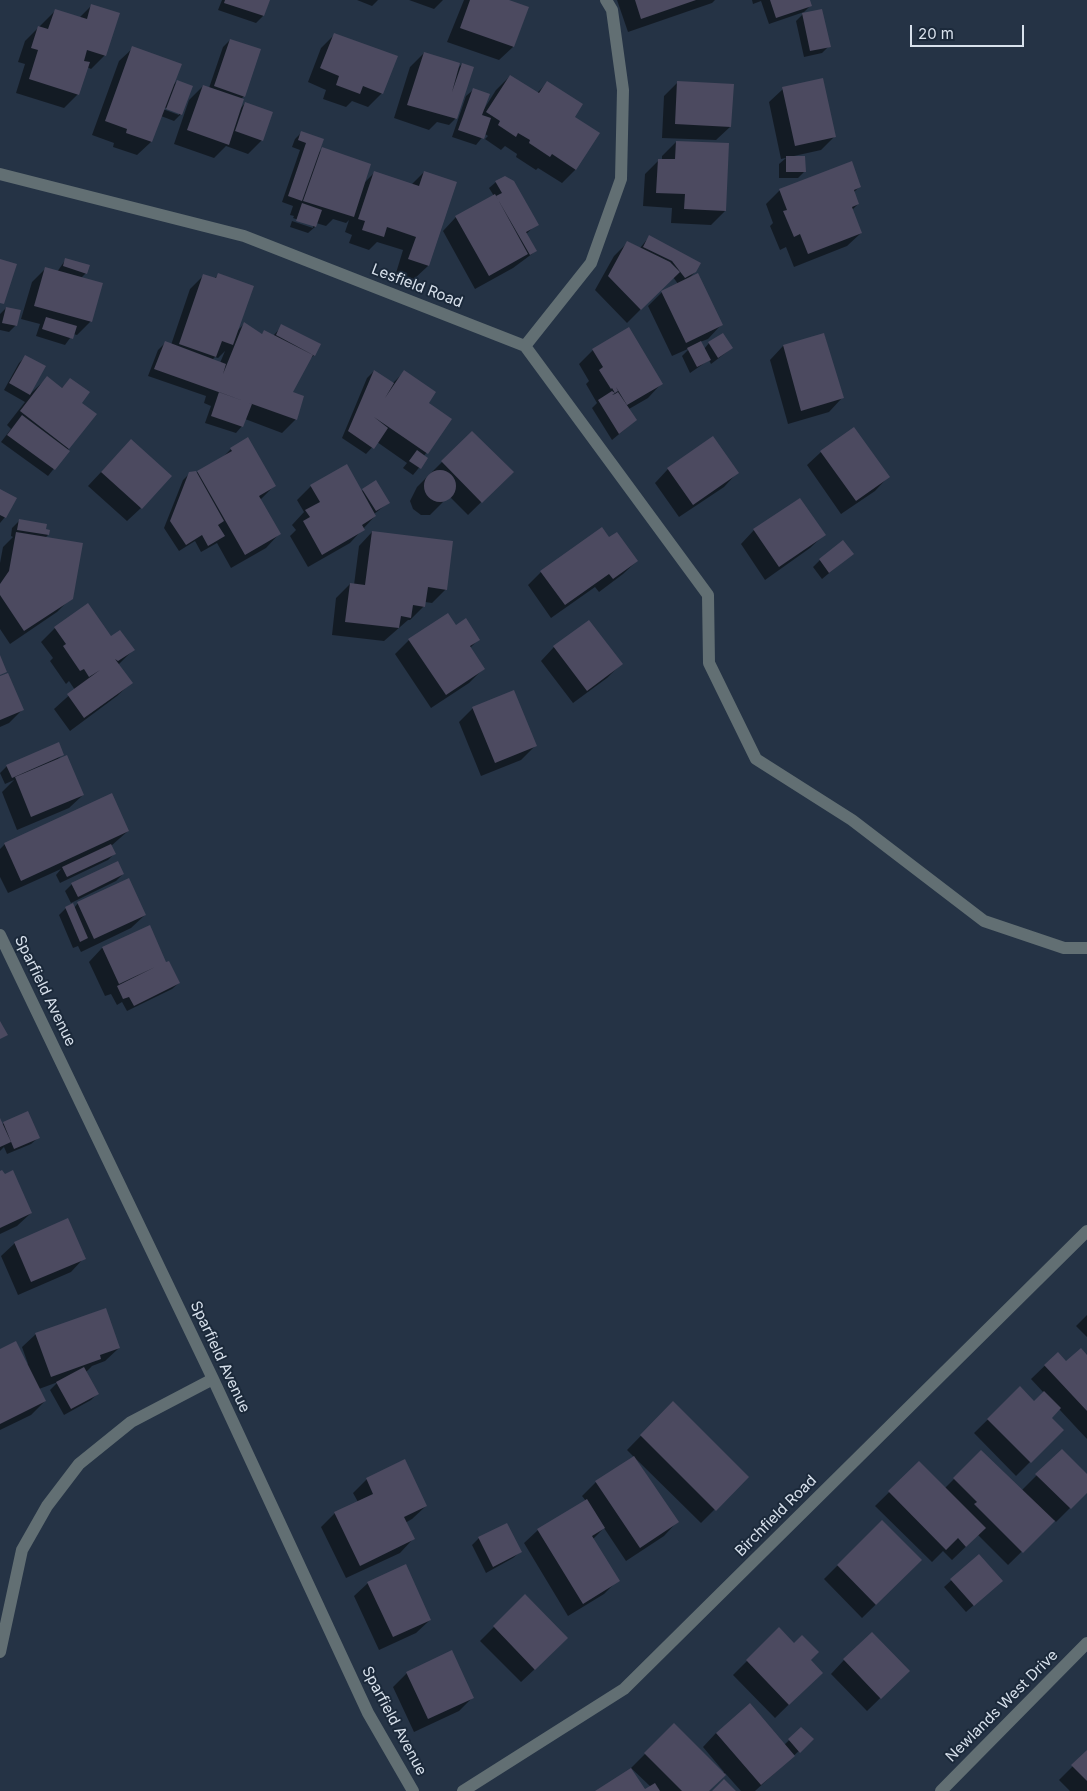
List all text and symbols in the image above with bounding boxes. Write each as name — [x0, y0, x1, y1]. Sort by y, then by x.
scale bar — [912, 15, 1026, 47]
text: 20 m — [918, 24, 954, 43]
street label: Lesfield Road — [369, 260, 465, 312]
street label: Sparfield Avenue — [10, 933, 80, 1049]
street label: Sparfield Avenue — [186, 1298, 254, 1416]
street label: Birchfield Road — [732, 1472, 820, 1560]
street label: Newlands West Drive — [942, 1646, 1062, 1766]
street label: Sparfield Avenue — [358, 1663, 430, 1779]

